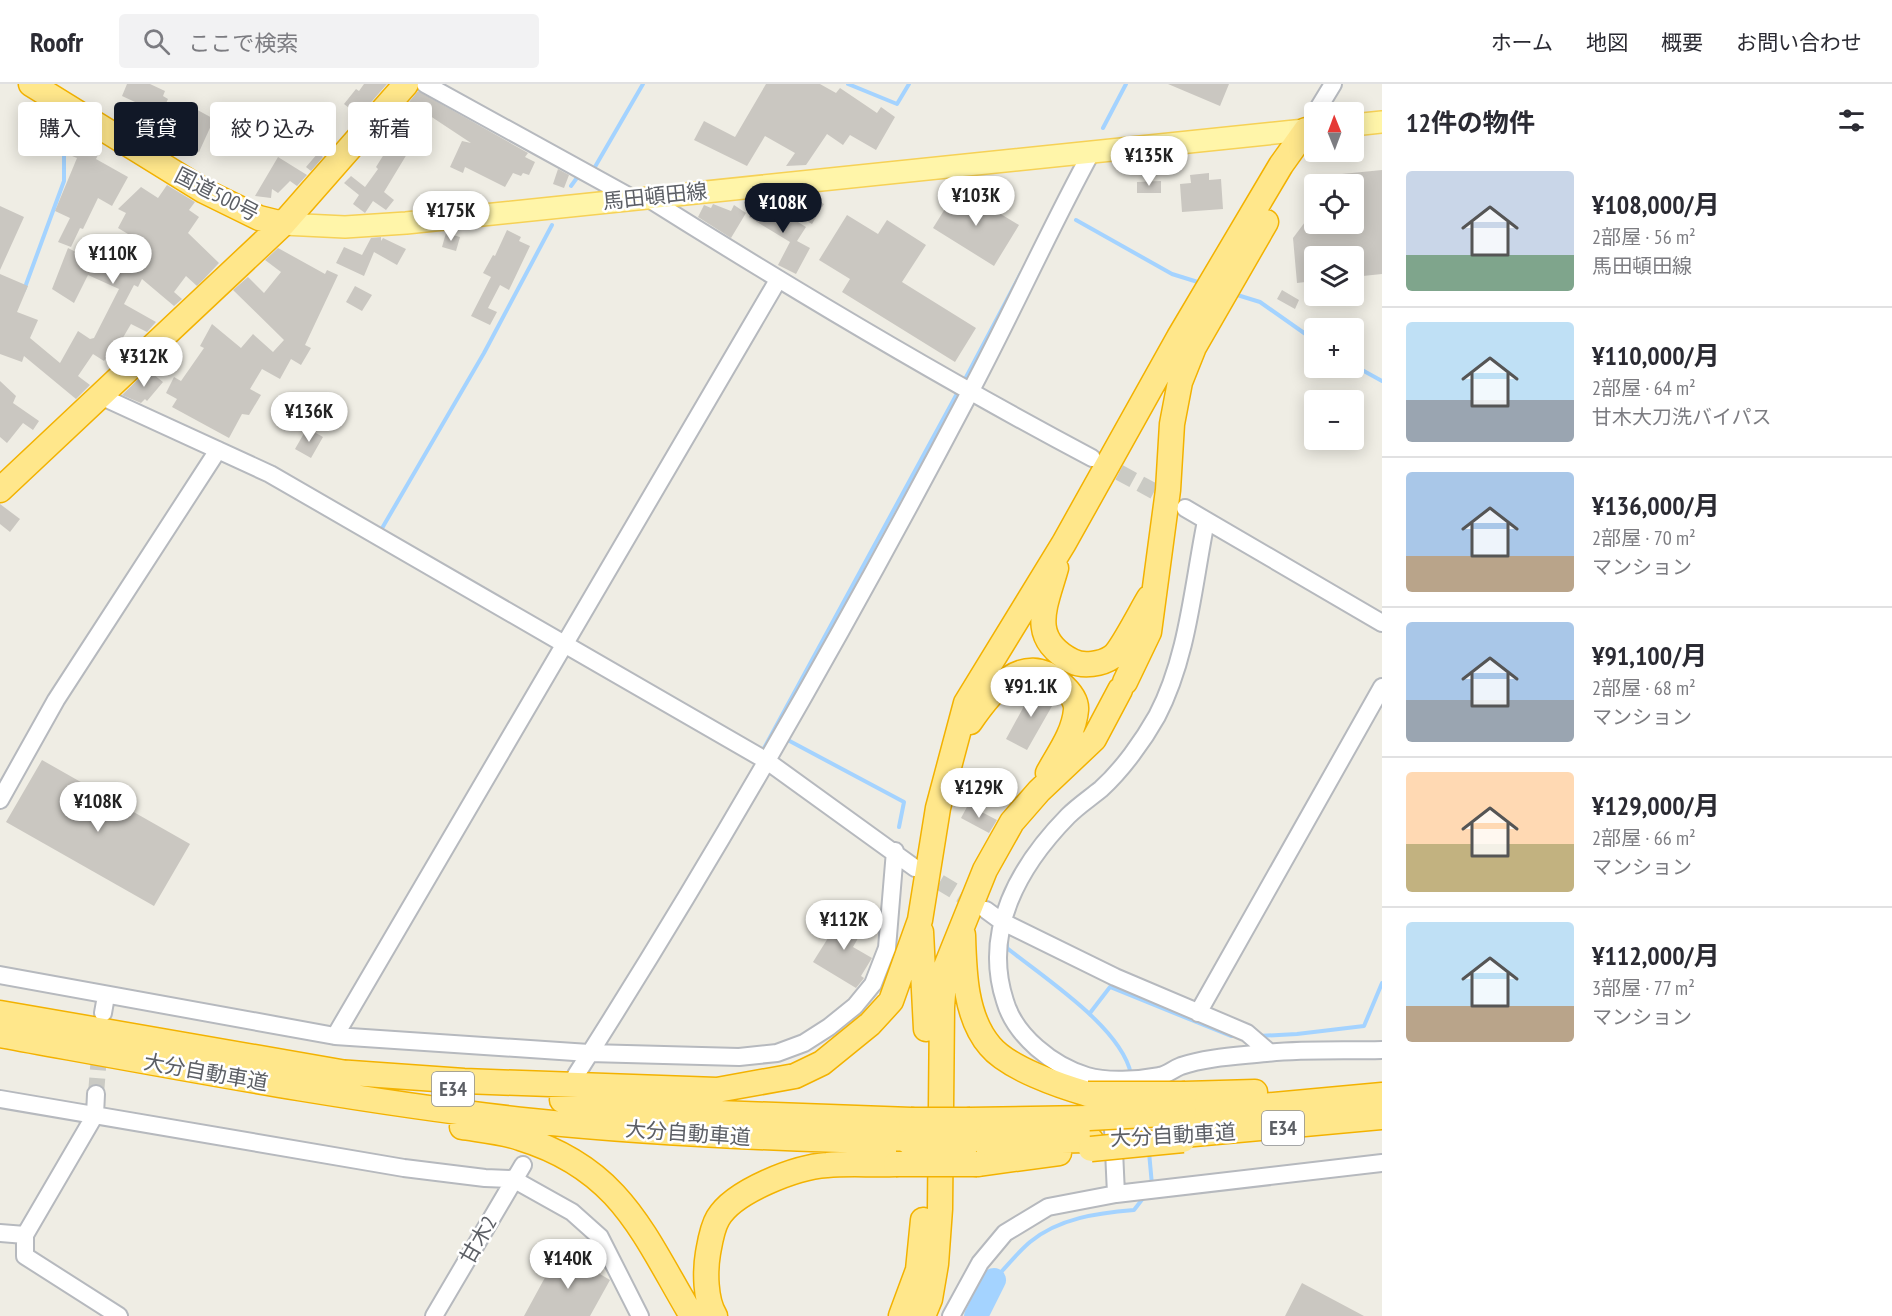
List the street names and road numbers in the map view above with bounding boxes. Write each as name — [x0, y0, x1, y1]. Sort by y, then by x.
street label: 国道500号 — [170, 161, 264, 227]
street label: 馬田頓田線 — [601, 177, 709, 215]
street label: 大分自動車道 — [142, 1048, 270, 1096]
road number: E34 — [432, 1072, 474, 1106]
road number: E34 — [1262, 1111, 1304, 1145]
street label: 大分自動車道 — [624, 1115, 752, 1151]
street label: 大分自動車道 — [1109, 1118, 1237, 1152]
street label: 甘木2 — [453, 1211, 503, 1269]

